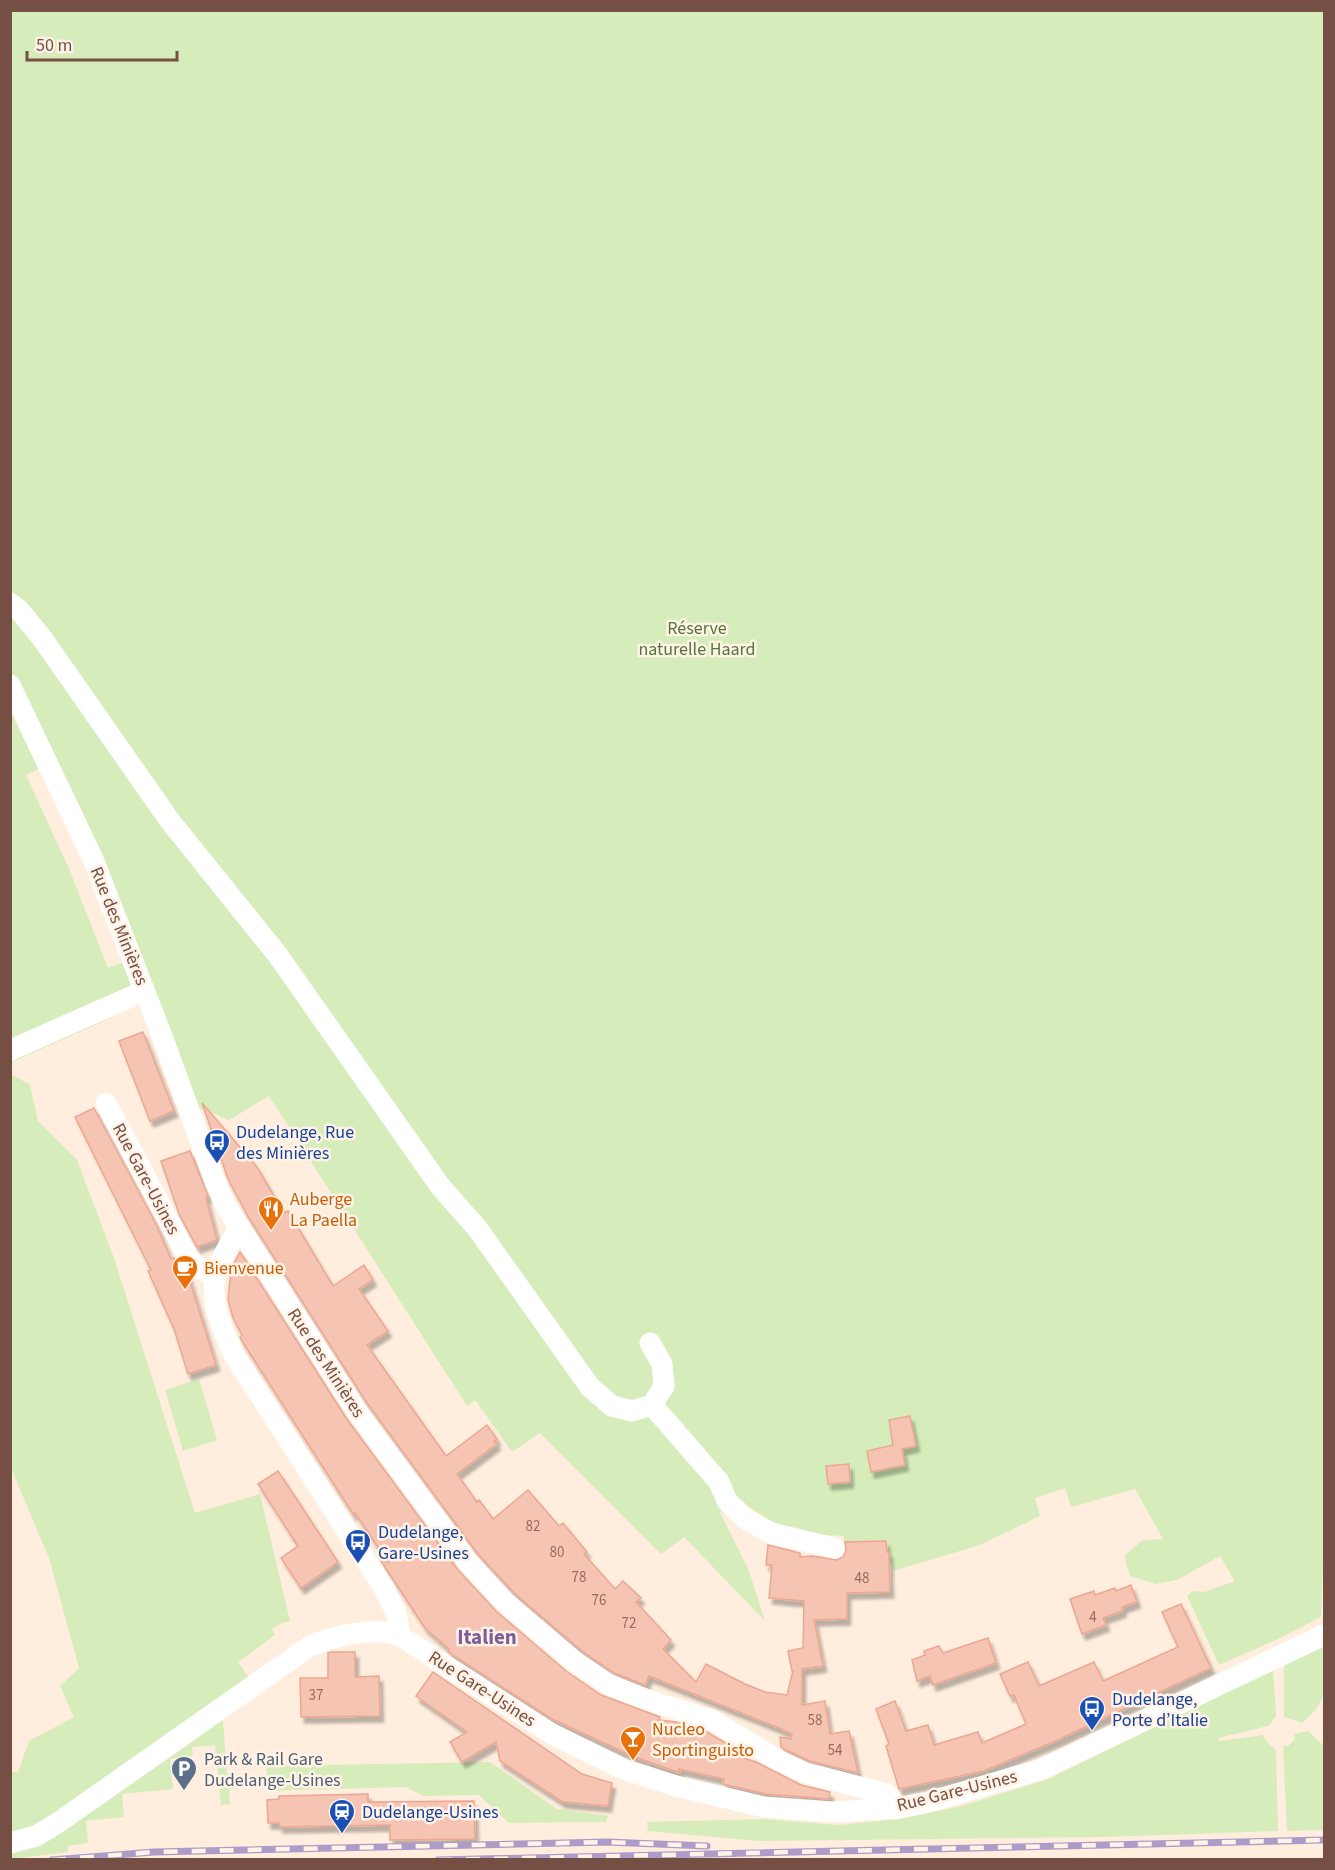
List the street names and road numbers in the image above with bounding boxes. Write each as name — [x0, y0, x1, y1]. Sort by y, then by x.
street label: Rue des Minières — [84, 863, 154, 989]
street label: Rue Gare-Usines — [106, 1119, 186, 1239]
street label: Rue des Minières — [281, 1303, 371, 1423]
street label: Rue Gare-Usines — [423, 1645, 541, 1733]
street label: Rue Gare-Usines — [894, 1764, 1020, 1818]

